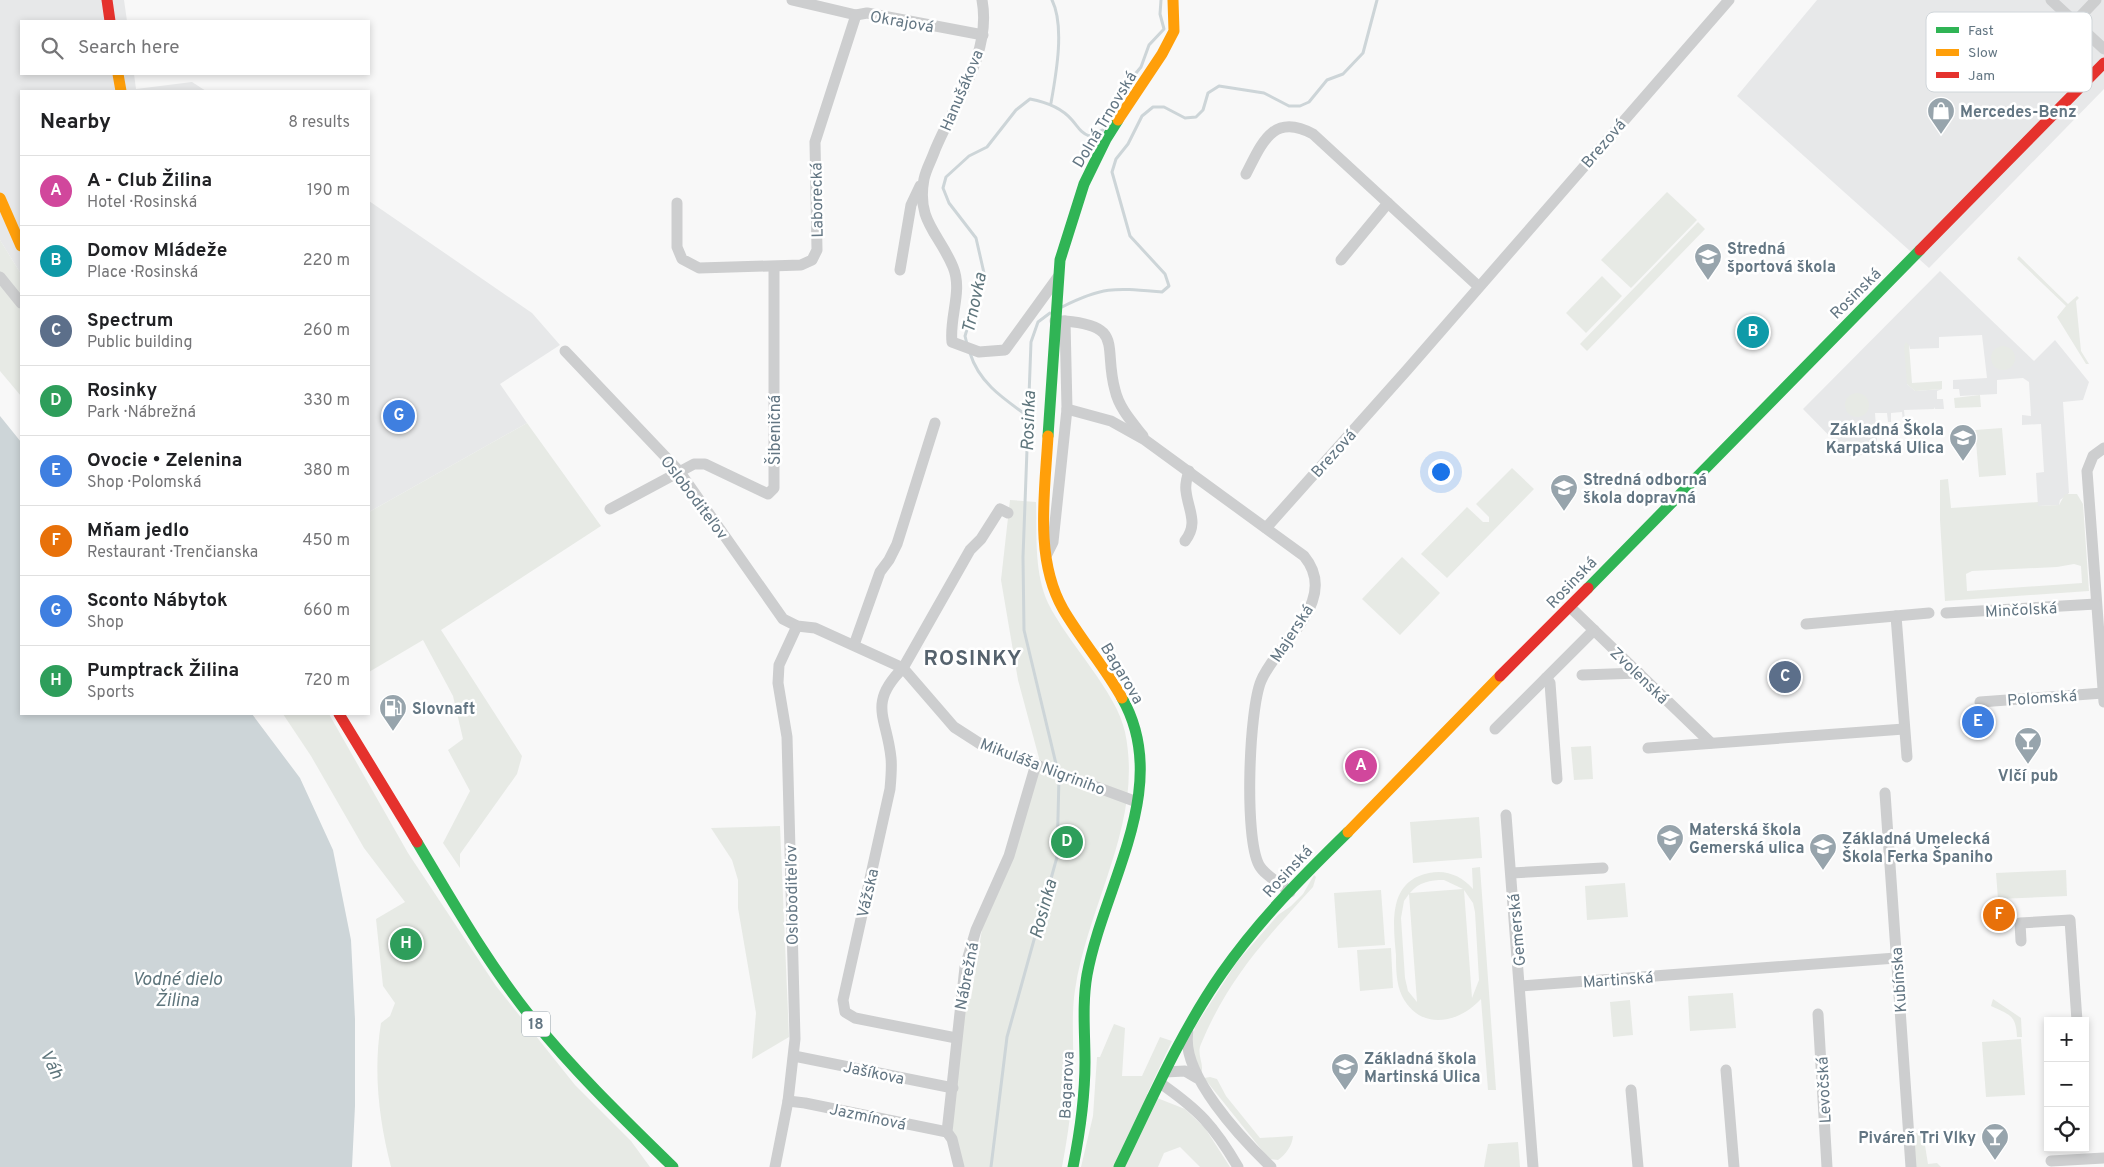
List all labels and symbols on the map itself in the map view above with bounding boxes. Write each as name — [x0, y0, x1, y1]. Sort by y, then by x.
street label: Okrajová — [868, 8, 935, 38]
legend — [1926, 12, 2092, 92]
text: Fast — [1968, 23, 1994, 40]
text: Slow — [1968, 45, 1998, 62]
street label: Hanušákova — [937, 47, 989, 134]
street label: Dolná Trnovská — [1069, 68, 1142, 172]
text: Jam — [1968, 68, 1995, 85]
shop icon: Mercedes-Benz — [1926, 96, 1956, 135]
place label: Mercedes-Benz — [1960, 103, 2077, 123]
street label: Brezová — [1578, 116, 1631, 173]
street label: Laborecká — [807, 162, 829, 238]
place label: Stredná športová škola — [1727, 240, 1836, 278]
school or university icon: Stredná športová škola — [1693, 242, 1723, 281]
street label: Rosinská — [1827, 265, 1886, 324]
water label: Trnovka — [958, 270, 993, 336]
pin: B — [1737, 313, 1769, 351]
water label: Rosinka — [1017, 390, 1042, 452]
street label: Šibeničná — [764, 395, 786, 465]
pin: G — [383, 397, 415, 435]
place label: Základná Škola Karpatská Ulica — [1826, 419, 1944, 459]
school or university icon: Základná Škola Karpatská Ulica — [1948, 423, 1978, 462]
street label: Brezová — [1308, 426, 1361, 483]
street label: Osloboditeľov — [655, 452, 732, 544]
your location — [1428, 459, 1454, 485]
place label: Stredná odborná škola dopravná — [1583, 471, 1707, 509]
school or university icon: Stredná odborná škola dopravná — [1549, 473, 1579, 512]
street label: Rosinská — [1543, 553, 1602, 613]
street label: Minčolská — [1985, 599, 2058, 623]
street label: Majerská — [1267, 602, 1319, 667]
street label: Bagarova — [1095, 640, 1147, 708]
street label: Zvolenská — [1605, 644, 1672, 709]
district label: ROSINKY — [924, 646, 1022, 673]
pin: C — [1769, 658, 1801, 696]
street label: Polomská — [2006, 687, 2078, 711]
fuel station icon: Slovnaft — [378, 693, 408, 732]
place label: Slovnaft — [412, 700, 475, 720]
pin: E — [1962, 703, 1994, 741]
bar icon: Vlčí pub — [2013, 726, 2043, 765]
street label: Mikuláša Nigriniho — [977, 735, 1108, 801]
pin: A — [1345, 747, 1377, 785]
place label: Vlčí pub — [1998, 767, 2058, 787]
place label: Materská škola Gemerská ulica — [1689, 821, 1804, 859]
pin: D — [1051, 823, 1083, 861]
school or university icon: Materská škola Gemerská ulica — [1655, 823, 1685, 862]
place label: Základná Umelecká Škola Ferka Španiho — [1842, 830, 1993, 868]
school or university icon: Základná Umelecká Škola Ferka Španiho — [1808, 832, 1838, 871]
street label: Rosinská — [1259, 842, 1318, 903]
street label: Osloboditeľov — [782, 845, 804, 945]
street label: Vážska — [854, 867, 884, 920]
water label: Rosinka — [1025, 876, 1064, 942]
street label: Gemerská — [1505, 893, 1531, 967]
pin: F — [1983, 896, 2015, 934]
pin: H — [390, 925, 422, 963]
street label: Nábrežná — [952, 941, 984, 1012]
street label: Kubínska — [1888, 946, 1912, 1013]
water label: Vodné dielo Žilina — [132, 969, 223, 1013]
street label: Martinská — [1582, 969, 1654, 993]
road number: 18 — [522, 1012, 550, 1036]
water label: Váh — [34, 1046, 68, 1084]
place label: Základná škola Martinská Ulica — [1364, 1050, 1481, 1088]
street label: Bagarova — [1056, 1051, 1080, 1120]
school or university icon: Základná škola Martinská Ulica — [1330, 1052, 1360, 1091]
street label: Levočská — [1813, 1056, 1837, 1124]
street label: Jašíkova — [841, 1058, 906, 1090]
street label: Jazmínová — [828, 1100, 908, 1136]
bar icon: Piváreň Tri Vlky — [1980, 1122, 2010, 1161]
place label: Piváreň Tri Vlky — [1858, 1129, 1976, 1149]

